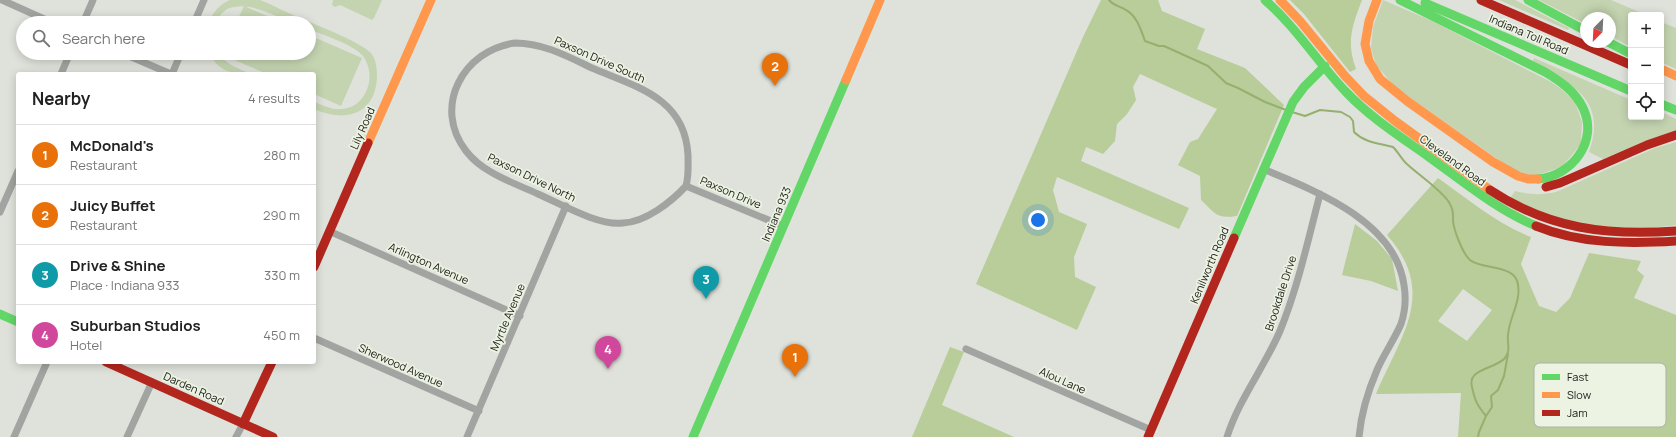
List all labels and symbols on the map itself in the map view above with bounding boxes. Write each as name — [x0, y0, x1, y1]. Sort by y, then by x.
street label: Indiana Toll Road — [1487, 11, 1571, 57]
north arrow — [1580, 12, 1616, 48]
street label: Paxson Drive South — [552, 32, 648, 86]
pin: 2 — [762, 53, 788, 86]
street label: Lily Road — [346, 104, 378, 152]
street label: Cleveland Road — [1417, 131, 1489, 189]
street label: Paxson Drive North — [485, 149, 579, 205]
street label: Paxson Drive — [698, 172, 764, 212]
street label: Indiana 933 — [758, 184, 794, 244]
your location — [1028, 210, 1048, 230]
street label: Kenilworth Road — [1186, 224, 1232, 306]
street label: Arlington Avenue — [387, 239, 472, 288]
street label: Brookdale Drive — [1261, 253, 1299, 333]
pin: 3 — [693, 266, 719, 299]
street label: Myrtle Avenue — [486, 280, 528, 353]
pin: 4 — [595, 336, 621, 369]
street label: Sherwood Avenue — [356, 340, 446, 391]
pin: 1 — [782, 344, 808, 377]
street label: Alou Lane — [1037, 363, 1089, 397]
legend — [1534, 363, 1666, 427]
street label: Darden Road — [161, 368, 227, 408]
text: Fast — [1567, 369, 1589, 384]
text: Slow — [1567, 387, 1592, 402]
text: Jam — [1567, 405, 1588, 420]

